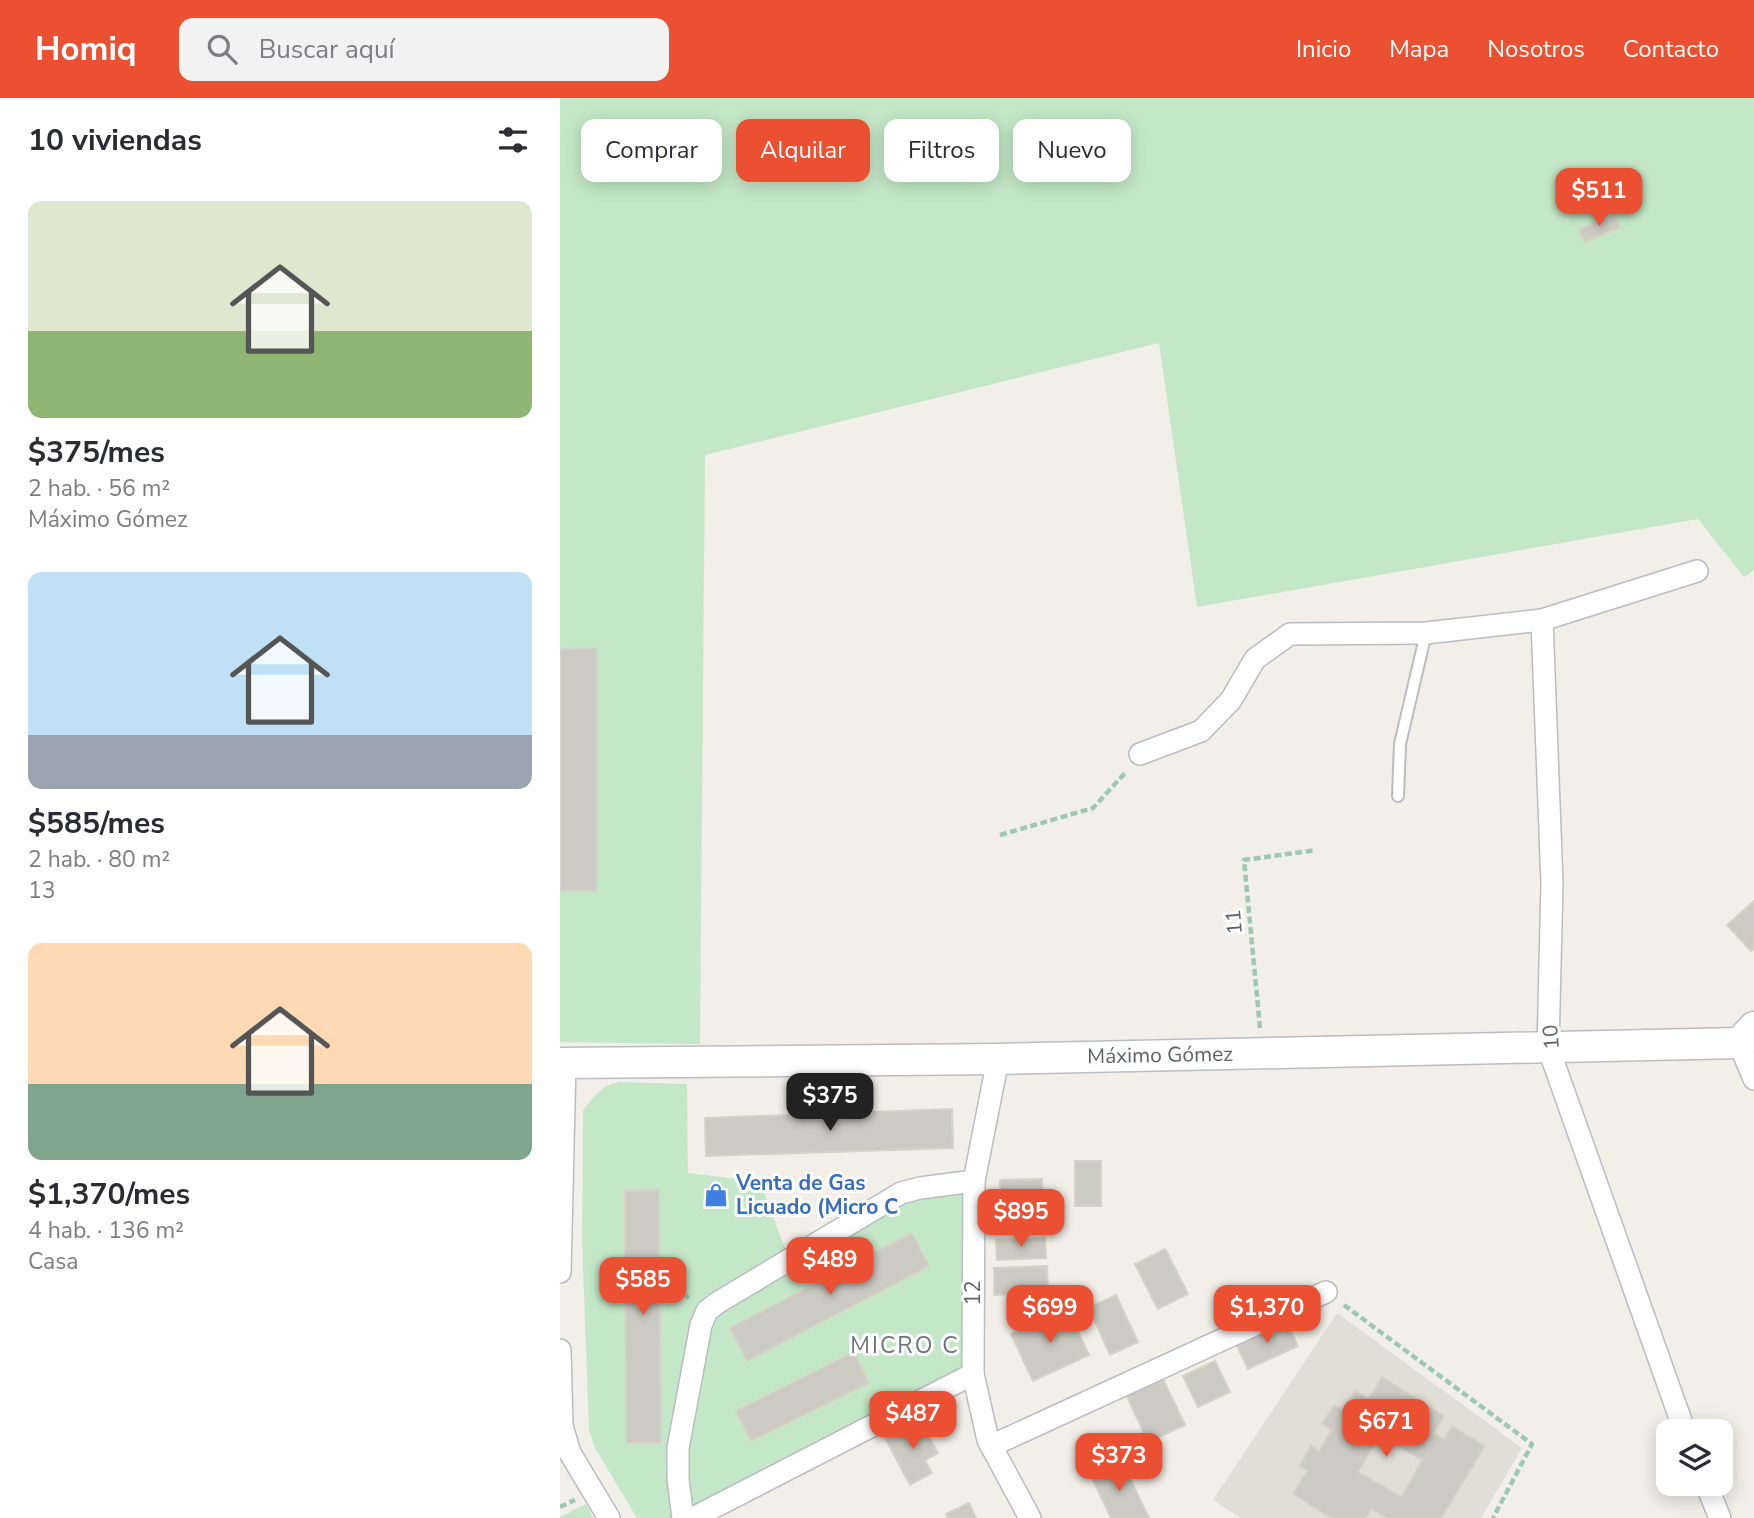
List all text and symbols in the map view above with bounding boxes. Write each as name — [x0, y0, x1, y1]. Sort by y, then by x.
search box — [179, 18, 669, 81]
text: Homiq — [35, 27, 137, 72]
icon: search — [203, 30, 241, 68]
text: Buscar aquí — [259, 32, 395, 67]
text: Inicio — [1296, 33, 1351, 65]
text: Mapa — [1389, 33, 1449, 65]
text: Nosotros — [1487, 33, 1585, 65]
text: Contacto — [1623, 33, 1719, 65]
chip: Comprar — [581, 119, 722, 182]
chip: Alquilar — [736, 119, 870, 182]
chip: Filtros — [884, 119, 999, 182]
chip: Nuevo — [1013, 119, 1131, 182]
text: 10 viviendas — [28, 120, 202, 161]
icon: filters — [494, 121, 532, 159]
pin: $511 — [1558, 169, 1640, 228]
text: $511 — [1571, 175, 1627, 206]
icon: home — [217, 246, 343, 372]
text: $375/mes — [28, 432, 165, 473]
text: 2 hab. · 56 m² — [28, 473, 170, 504]
text: Máximo Gómez — [28, 504, 188, 535]
icon: home — [217, 617, 343, 743]
text: $585/mes — [28, 803, 165, 844]
text: 2 hab. · 80 m² — [28, 844, 170, 875]
text: 13 — [28, 875, 56, 906]
street label: 11 — [1219, 908, 1249, 936]
icon: home — [217, 988, 343, 1114]
street label: 10 — [1536, 1023, 1566, 1051]
street label: Máximo Gómez — [1087, 1040, 1233, 1070]
pin: $375 — [789, 1074, 871, 1133]
text: $375 — [802, 1080, 858, 1111]
place label: Venta de Gas Licuado (Micro C — [735, 1169, 898, 1221]
text: $1,370/mes — [28, 1174, 190, 1215]
shop icon: Venta de Gas Licuado (Micro C — [702, 1181, 730, 1209]
pin: $895 — [980, 1190, 1062, 1249]
text: $895 — [993, 1196, 1049, 1227]
text: 4 hab. · 136 m² — [28, 1215, 184, 1246]
pin: $489 — [789, 1238, 871, 1297]
text: $489 — [802, 1244, 858, 1275]
text: Casa — [28, 1246, 79, 1277]
pin: $585 — [602, 1258, 684, 1317]
text: $585 — [615, 1264, 671, 1295]
street label: 12 — [959, 1280, 987, 1306]
pin: $699 — [1009, 1286, 1091, 1345]
pin: $1,370 — [1210, 1286, 1324, 1345]
text: $699 — [1022, 1292, 1078, 1323]
text: $1,370 — [1230, 1292, 1304, 1323]
district label: MICRO C — [850, 1330, 960, 1361]
pin: $487 — [872, 1392, 954, 1451]
text: $487 — [885, 1398, 941, 1429]
pin: $671 — [1345, 1400, 1427, 1459]
text: $671 — [1358, 1406, 1414, 1437]
map controls — [1656, 1419, 1733, 1496]
button: layers — [1656, 1419, 1733, 1496]
pin: $373 — [1078, 1434, 1160, 1493]
text: $373 — [1091, 1440, 1147, 1471]

